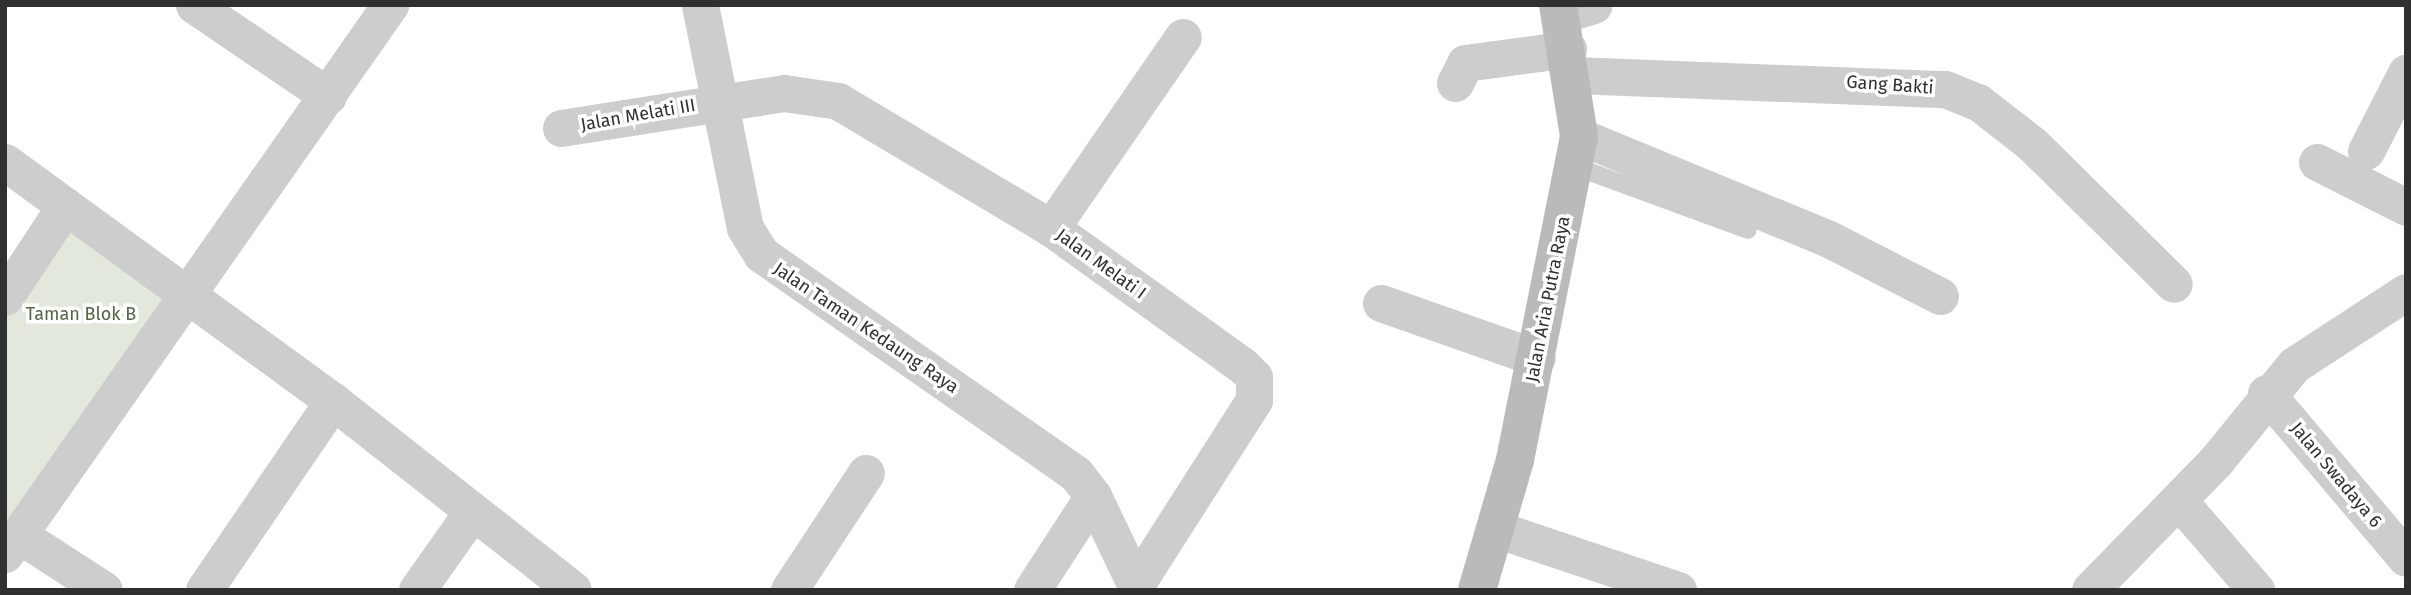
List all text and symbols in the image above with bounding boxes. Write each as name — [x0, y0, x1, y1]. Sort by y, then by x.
street label: Gang Bakti — [1846, 71, 1934, 99]
street label: Jalan Melati III — [579, 94, 697, 136]
street label: Jalan Aria Putra Raya — [1521, 214, 1575, 384]
street label: Jalan Melati I — [1052, 224, 1150, 304]
street label: Jalan Taman Kedaung Raya — [769, 258, 963, 398]
park label: Taman Blok B — [26, 303, 136, 325]
street label: Jalan Swadaya 6 — [2286, 418, 2386, 532]

